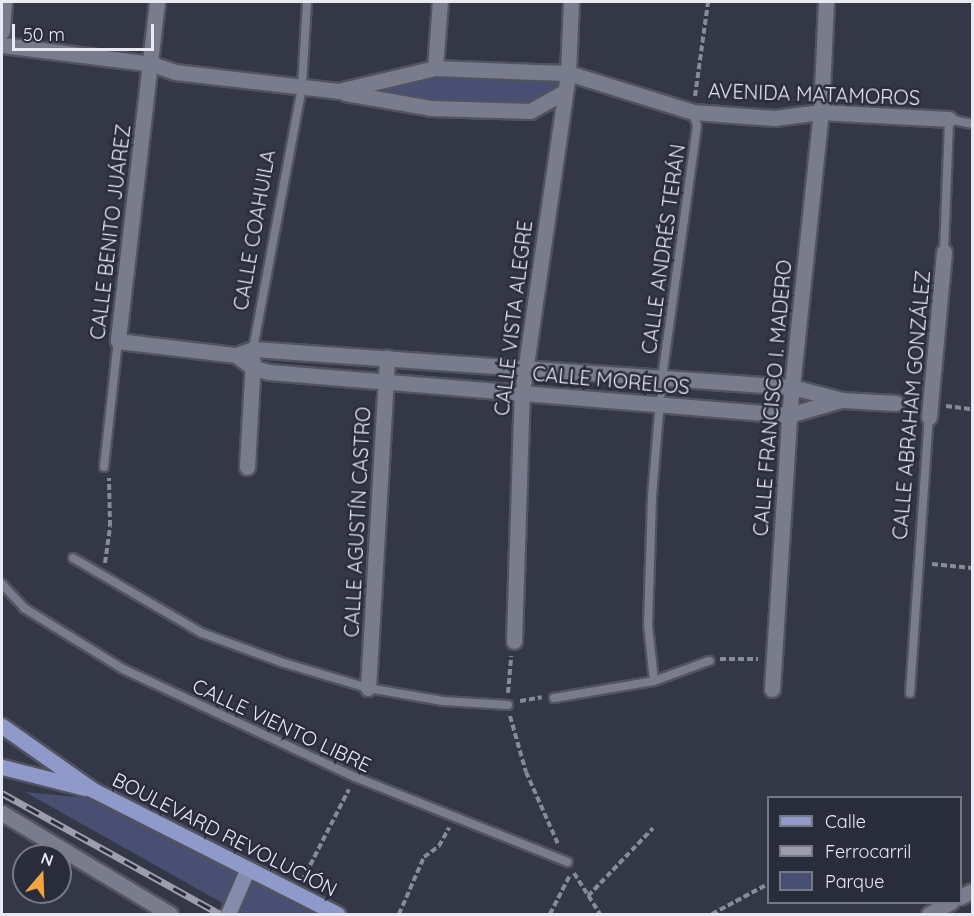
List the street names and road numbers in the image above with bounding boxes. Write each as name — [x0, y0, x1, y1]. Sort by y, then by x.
street label: AVENIDA MATAMOROS — [708, 78, 920, 110]
street label: CALLE BENITO JUÁREZ — [85, 123, 135, 341]
street label: CALLE ANDRÉS TERÁN — [636, 142, 690, 356]
street label: CALLE COAHUILA — [228, 148, 280, 312]
street label: CALLE VISTA ALEGRE — [489, 219, 537, 417]
street label: CALLE FRANCISCO I. MADERO — [748, 259, 796, 537]
street label: CALLE ABRAHAM GONZÁLEZ — [887, 269, 935, 541]
street label: CALLE MORELOS — [531, 361, 691, 399]
street label: CALLE AGUSTÍN CASTRO — [339, 406, 375, 638]
street label: CALLE VIENTO LIBRE — [189, 673, 375, 777]
street label: BOULEVARD REVOLUCIÓN — [109, 767, 341, 901]

